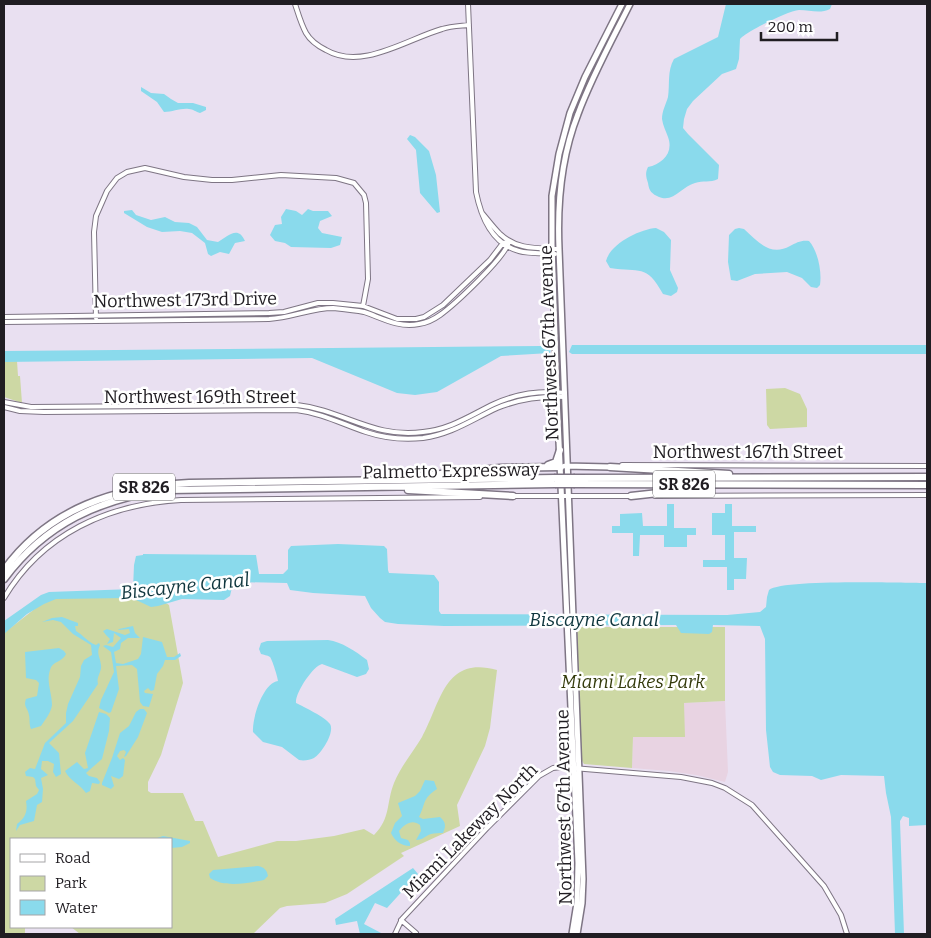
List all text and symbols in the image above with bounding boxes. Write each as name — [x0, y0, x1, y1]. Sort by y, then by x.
scale bar — [761, 10, 837, 42]
text: 200 m — [768, 18, 813, 36]
street label: Northwest 67th Avenue — [535, 245, 563, 441]
street label: Northwest 173rd Drive — [93, 287, 277, 313]
street label: Northwest 169th Street — [104, 386, 297, 408]
street label: Northwest 167th Street — [653, 441, 844, 463]
street label: Palmetto Expressway — [362, 458, 540, 484]
road number: SR 826 — [653, 470, 715, 498]
road number: SR 826 — [113, 474, 175, 501]
water label: Biscayne Canal — [119, 568, 251, 604]
water label: Biscayne Canal — [529, 608, 659, 631]
park label: Miami Lakes Park — [561, 671, 705, 693]
street label: Northwest 67th Avenue — [551, 709, 577, 905]
street label: Miami Lakeway North — [398, 759, 542, 903]
legend — [10, 838, 172, 928]
text: Road — [55, 849, 90, 867]
text: Park — [55, 874, 87, 892]
text: Water — [55, 899, 98, 917]

